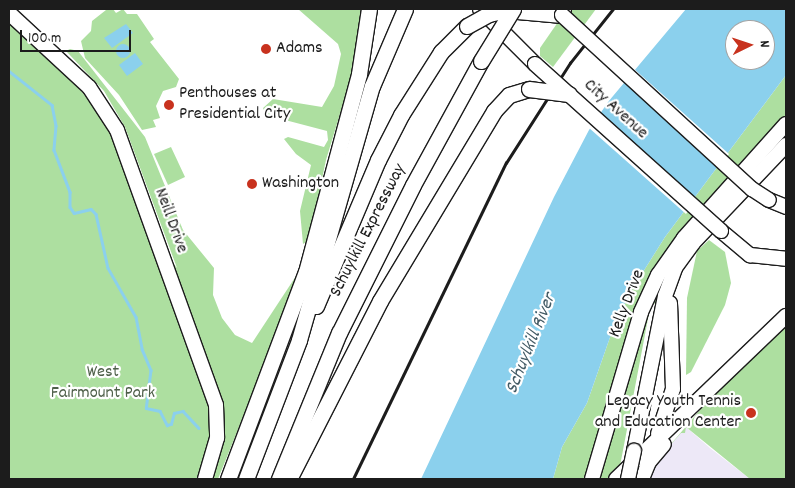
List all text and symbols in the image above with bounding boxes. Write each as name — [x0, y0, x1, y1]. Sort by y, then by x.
scale bar — [22, 20, 134, 52]
north arrow — [725, 20, 775, 70]
text: 100 m — [28, 28, 61, 50]
place label: Adams — [276, 38, 323, 60]
text: N — [754, 40, 774, 48]
marker: Adams — [260, 43, 272, 55]
street label: City Avenue — [578, 75, 652, 145]
place label: Penthouses at Presidential City — [179, 84, 290, 126]
marker: Penthouses at Presidential City — [163, 99, 175, 111]
street label: Schuylkill Expressway — [326, 161, 412, 301]
place label: Washington — [262, 173, 339, 195]
marker: Washington — [246, 178, 258, 190]
street label: Neill Drive — [148, 186, 192, 256]
street label: Kelly Drive — [605, 267, 651, 341]
water label: Schuylkill River — [502, 291, 562, 397]
park label: West Fairmount Park — [51, 363, 155, 406]
place label: Legacy Youth Tennis and Education Center — [595, 392, 741, 434]
marker: Legacy Youth Tennis and Education Center — [745, 407, 757, 419]

